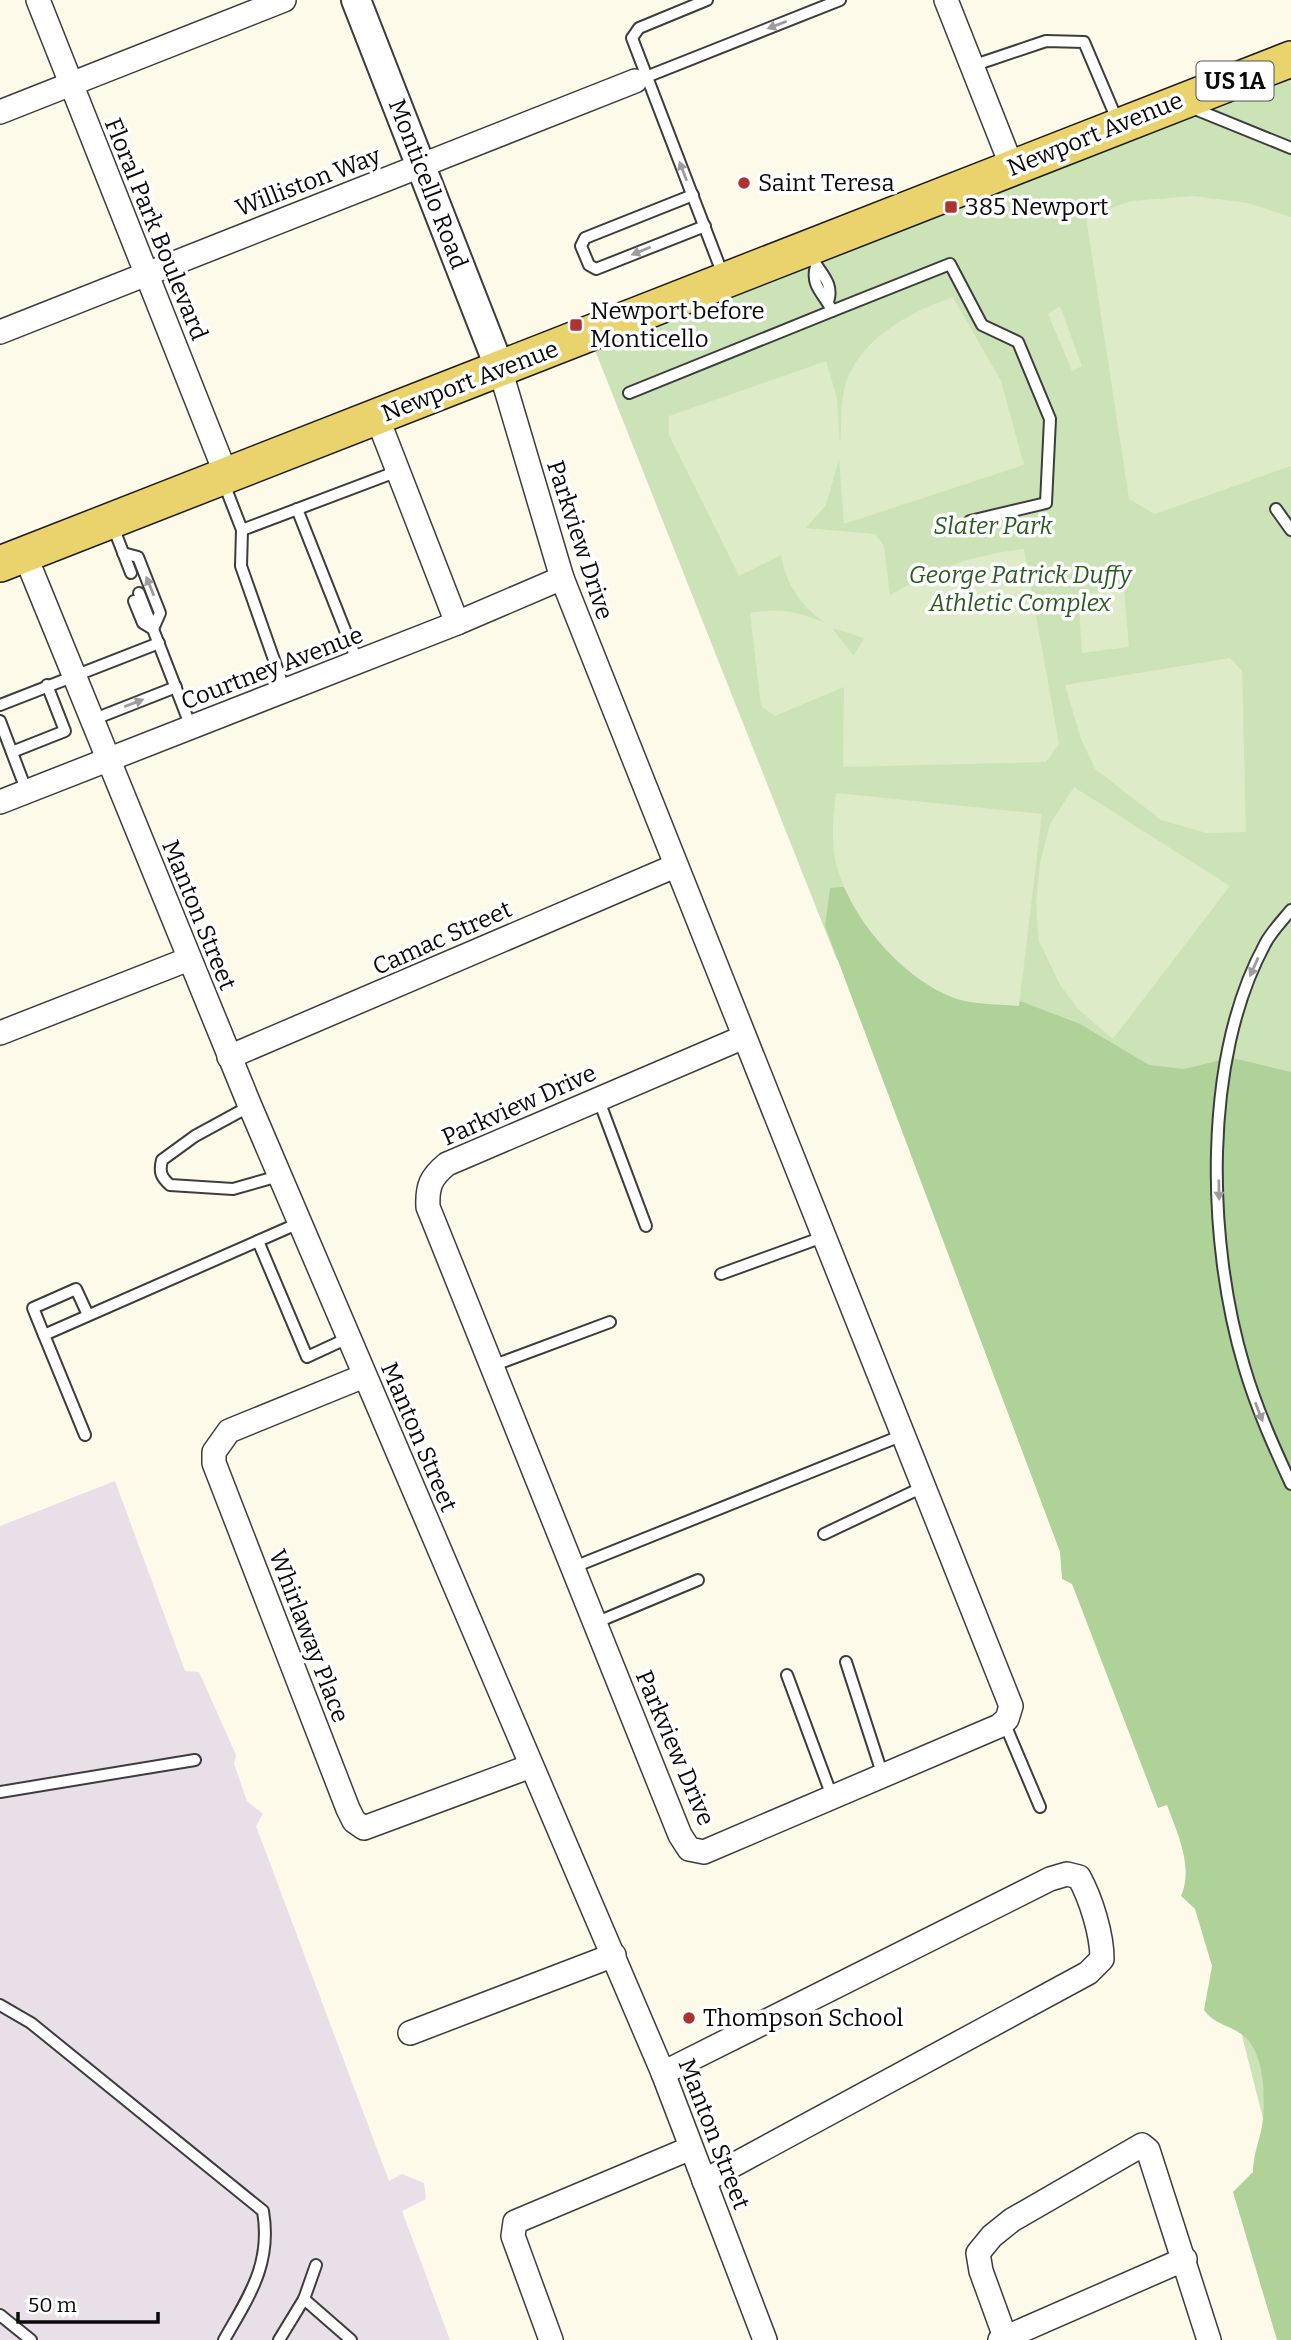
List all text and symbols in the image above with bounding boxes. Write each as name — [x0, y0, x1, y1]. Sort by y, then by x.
one-way arrow — [766, 19, 787, 30]
road number: US 1A — [1196, 61, 1274, 100]
street label: Newport Avenue — [1003, 86, 1187, 182]
street label: Monticello Road — [383, 95, 473, 273]
street label: Floral Park Boulevard — [99, 114, 213, 344]
street label: Williston Way — [232, 141, 385, 222]
one-way arrow — [678, 160, 689, 181]
place label: Saint Teresa — [758, 169, 895, 197]
marker: Saint Teresa — [736, 175, 752, 191]
place label: 385 Newport — [965, 193, 1109, 221]
marker: 385 Newport — [943, 199, 959, 215]
one-way arrow — [630, 245, 651, 256]
place label: Newport before Monticello — [590, 297, 765, 353]
marker: Newport before Monticello — [568, 317, 584, 333]
street label: Newport Avenue — [378, 334, 562, 428]
street label: Parkview Drive — [541, 457, 619, 623]
park label: Slater Park — [933, 512, 1054, 540]
park label: George Patrick Duffy Athletic Complex — [909, 561, 1133, 617]
one-way arrow — [144, 575, 155, 596]
street label: Courtney Avenue — [177, 620, 367, 716]
one-way arrow — [123, 698, 144, 709]
street label: Manton Street — [156, 836, 242, 994]
street label: Camac Street — [368, 895, 516, 981]
one-way arrow — [1248, 957, 1260, 977]
street label: Parkview Drive — [438, 1058, 600, 1152]
one-way arrow — [1213, 1179, 1224, 1201]
street label: Manton Street — [375, 1358, 463, 1516]
one-way arrow — [1254, 1402, 1265, 1423]
street label: Whirlaway Place — [263, 1546, 355, 1726]
street label: Parkview Drive — [630, 1666, 720, 1830]
place label: Thompson School — [703, 2004, 903, 2032]
marker: Thompson School — [681, 2010, 697, 2026]
street label: Manton Street — [672, 2055, 756, 2214]
scale bar — [18, 2280, 158, 2324]
text: 50 m — [28, 2292, 77, 2318]

